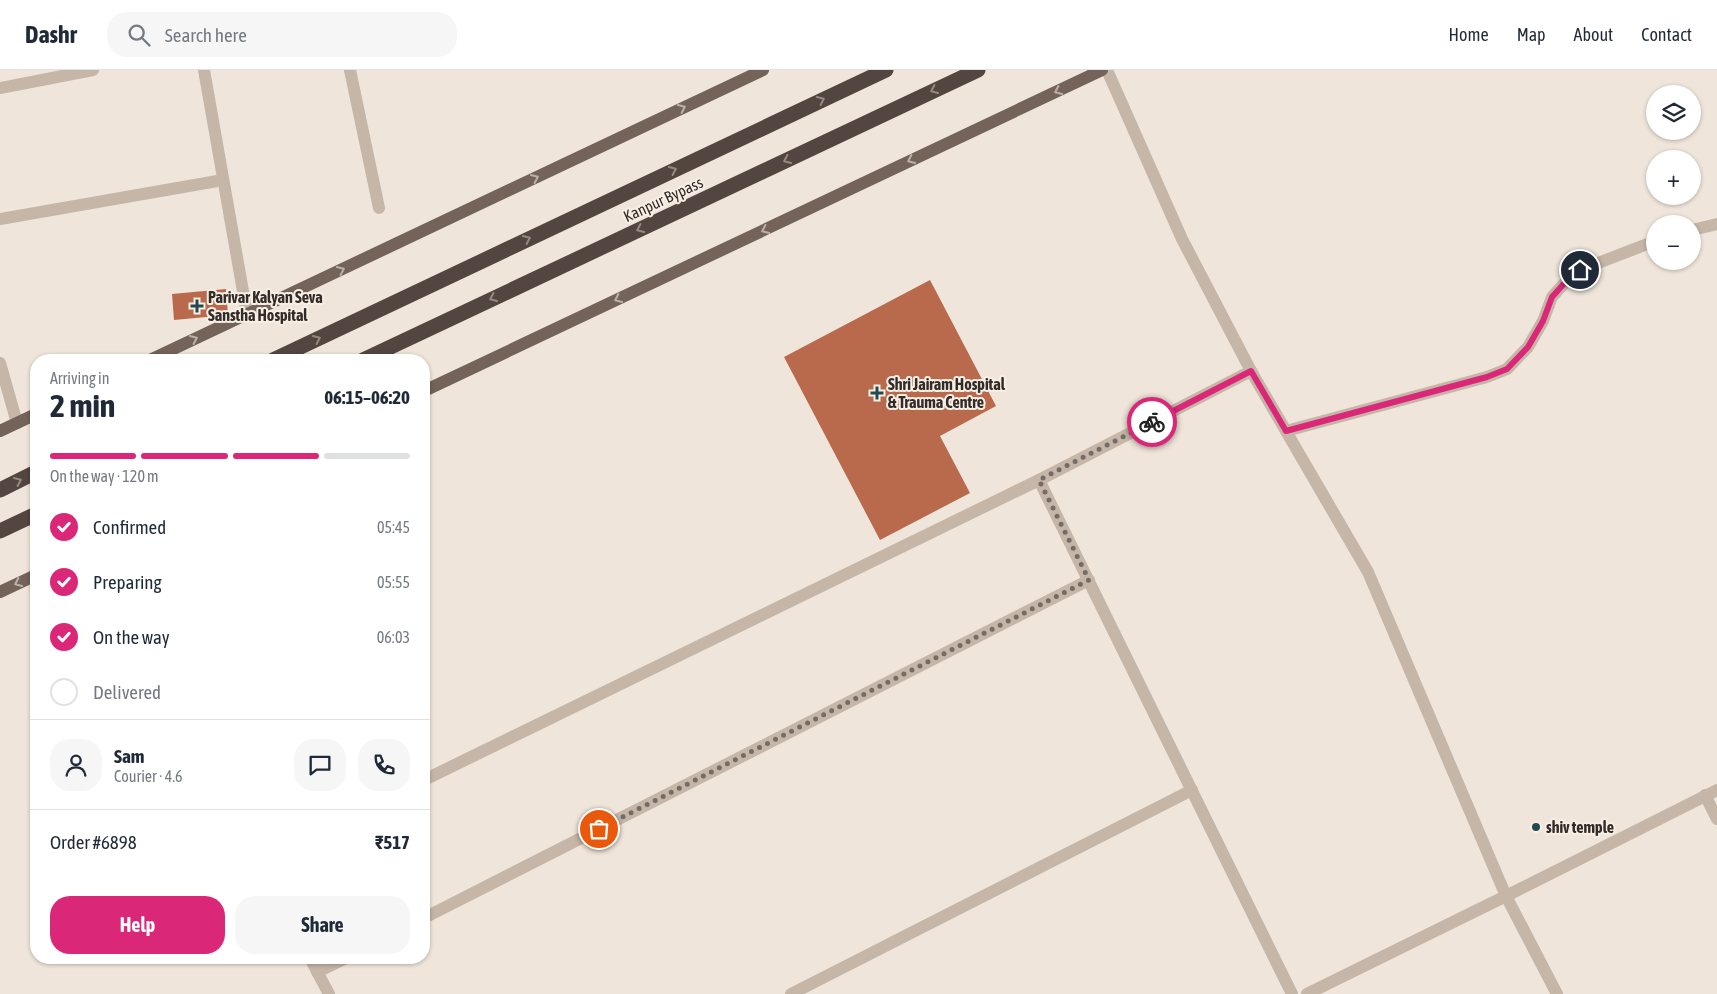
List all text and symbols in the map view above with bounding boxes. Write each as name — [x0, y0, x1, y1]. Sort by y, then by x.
search box — [107, 12, 457, 57]
text: Dashr — [25, 21, 77, 48]
icon: search — [125, 21, 153, 49]
text: Search here — [165, 24, 247, 46]
text: Home — [1449, 24, 1489, 45]
text: Map — [1517, 24, 1546, 45]
text: About — [1574, 24, 1613, 45]
text: Contact — [1641, 24, 1692, 45]
one-way arrow — [930, 84, 939, 95]
one-way arrow — [1054, 85, 1063, 95]
map controls — [1646, 85, 1701, 270]
button: layers — [1646, 85, 1701, 140]
one-way arrow — [815, 97, 824, 107]
one-way arrow — [677, 104, 686, 114]
button: + — [1646, 150, 1701, 205]
one-way arrow — [783, 153, 792, 164]
one-way arrow — [908, 154, 917, 164]
one-way arrow — [668, 166, 677, 176]
one-way arrow — [530, 173, 539, 184]
street label: Kanpur Bypass — [620, 173, 706, 226]
button: − — [1646, 215, 1701, 270]
one-way arrow — [636, 223, 645, 233]
one-way arrow — [761, 224, 770, 234]
one-way arrow — [522, 235, 531, 246]
pin — [1559, 249, 1601, 291]
icon: home — [1566, 256, 1594, 284]
one-way arrow — [335, 266, 344, 276]
place label: Parivar Kalyan Seva Sanstha Hospital — [208, 288, 323, 324]
one-way arrow — [489, 292, 498, 303]
one-way arrow — [614, 293, 623, 304]
marker: Parivar Kalyan Seva Sanstha Hospital — [190, 299, 204, 313]
one-way arrow — [189, 335, 198, 345]
one-way arrow — [312, 335, 321, 345]
text: Arriving in — [50, 369, 110, 387]
place label: Shri Jairam Hospital & Trauma Centre — [888, 375, 1006, 411]
text: 06:15–06:20 — [324, 386, 410, 408]
marker: Shri Jairam Hospital & Trauma Centre — [870, 386, 884, 400]
text: 2 min — [50, 387, 115, 424]
courier — [1127, 397, 1177, 447]
icon: bike — [1138, 408, 1166, 436]
text: On the way · 120 m — [50, 467, 159, 485]
one-way arrow — [13, 477, 22, 487]
icon: check — [50, 513, 78, 541]
text: Confirmed — [93, 516, 166, 538]
text: 05:45 — [377, 518, 410, 536]
icon: check — [50, 568, 78, 596]
text: Preparing — [93, 571, 162, 593]
text: 05:55 — [377, 573, 410, 591]
one-way arrow — [14, 577, 23, 587]
icon: check — [50, 623, 78, 651]
text: On the way — [93, 626, 170, 648]
text: 06:03 — [377, 628, 410, 646]
text: Delivered — [93, 681, 161, 703]
button: person — [50, 739, 102, 791]
button: chat — [294, 739, 346, 791]
button: phone — [358, 739, 410, 791]
text: Sam — [114, 745, 145, 767]
text: Courier · 4.6 — [114, 767, 183, 785]
pin — [578, 808, 620, 850]
icon: bag — [585, 815, 613, 843]
place label: shiv temple — [1546, 818, 1614, 836]
marker: shiv temple — [1530, 821, 1542, 833]
text: Order #6898 — [50, 831, 137, 853]
text: ₹517 — [375, 831, 410, 853]
button: Help — [50, 896, 225, 954]
button: Share — [235, 896, 410, 954]

